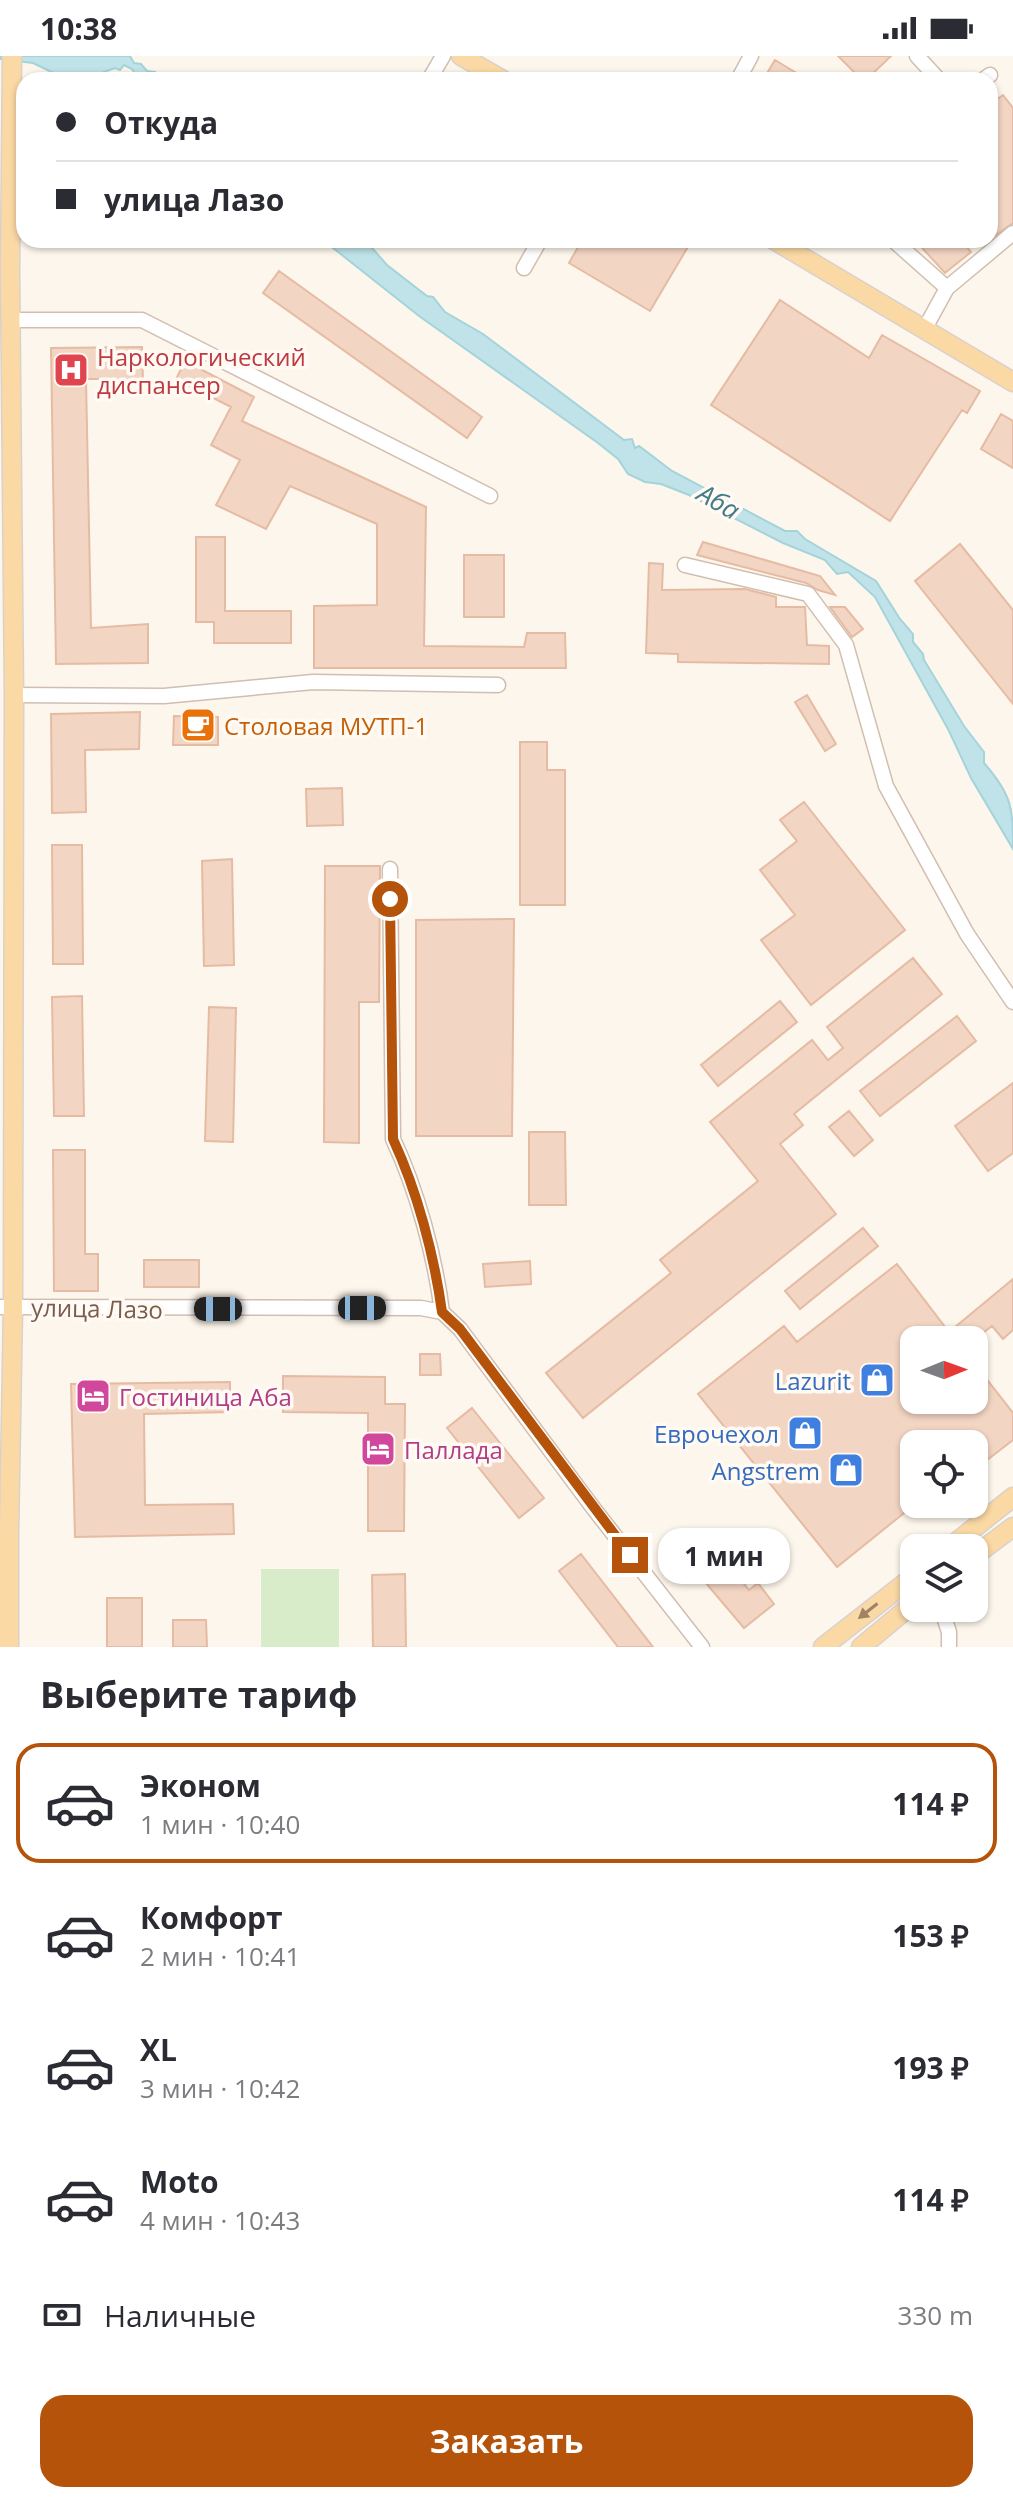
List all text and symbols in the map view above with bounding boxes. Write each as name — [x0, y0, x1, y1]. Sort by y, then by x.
text: 10:38 — [40, 8, 117, 49]
text: Откуда — [104, 102, 218, 143]
text: улица Лазо — [104, 179, 284, 220]
place label: Наркологический диспансер — [97, 340, 306, 401]
hospital icon: Наркологический диспансер — [52, 351, 90, 389]
water label: Аба — [689, 474, 747, 528]
cafe icon: Столовая МУТП-1 — [179, 706, 217, 744]
place label: Столовая МУТП-1 — [224, 709, 428, 742]
route start — [372, 881, 408, 917]
street label: улица Лазо — [31, 1290, 163, 1326]
car — [338, 1296, 386, 1320]
car — [194, 1297, 242, 1321]
north arrow — [900, 1326, 988, 1414]
map controls — [900, 1326, 988, 1622]
shop icon: Lazurit — [858, 1361, 896, 1399]
place label: Lazurit — [775, 1364, 851, 1397]
hotel icon: Гостиница Аба — [74, 1377, 112, 1415]
place label: Гостиница Аба — [119, 1380, 292, 1413]
shop icon: Еврочехол — [786, 1414, 824, 1452]
place label: Еврочехол — [654, 1417, 779, 1450]
hotel icon: Паллада — [359, 1430, 397, 1468]
button: locate — [900, 1430, 988, 1518]
place label: Паллада — [404, 1433, 503, 1466]
shop icon: Angstrem — [827, 1451, 865, 1489]
place label: Angstrem — [712, 1454, 820, 1487]
callout: 1 мин — [658, 1527, 790, 1583]
button: layers — [900, 1534, 988, 1622]
route end — [612, 1537, 648, 1573]
text: 1 мин — [684, 1538, 764, 1574]
one-way arrow — [858, 1603, 878, 1619]
text: Выберите тариф — [40, 1670, 357, 1719]
text: Эконом — [140, 1765, 261, 1806]
icon: car — [44, 1767, 116, 1839]
text: 114 ₽ — [892, 1783, 969, 1824]
text: 1 мин · 10:40 — [140, 1806, 300, 1842]
text: Комфорт — [140, 1897, 283, 1938]
icon: car — [44, 1899, 116, 1971]
text: 153 ₽ — [892, 1915, 969, 1956]
text: 2 мин · 10:41 — [140, 1938, 300, 1974]
text: XL — [140, 2029, 177, 2070]
icon: car — [44, 2031, 116, 2103]
text: 193 ₽ — [892, 2047, 969, 2088]
text: 3 мин · 10:42 — [140, 2070, 300, 2106]
text: Moto — [140, 2161, 218, 2202]
icon: car — [44, 2163, 116, 2235]
text: 114 ₽ — [892, 2179, 969, 2220]
text: 4 мин · 10:43 — [140, 2202, 300, 2238]
icon: cash — [40, 2293, 84, 2337]
text: Наличные — [104, 2295, 256, 2336]
text: 330 m — [898, 2297, 973, 2333]
button: Заказать — [40, 2395, 973, 2487]

